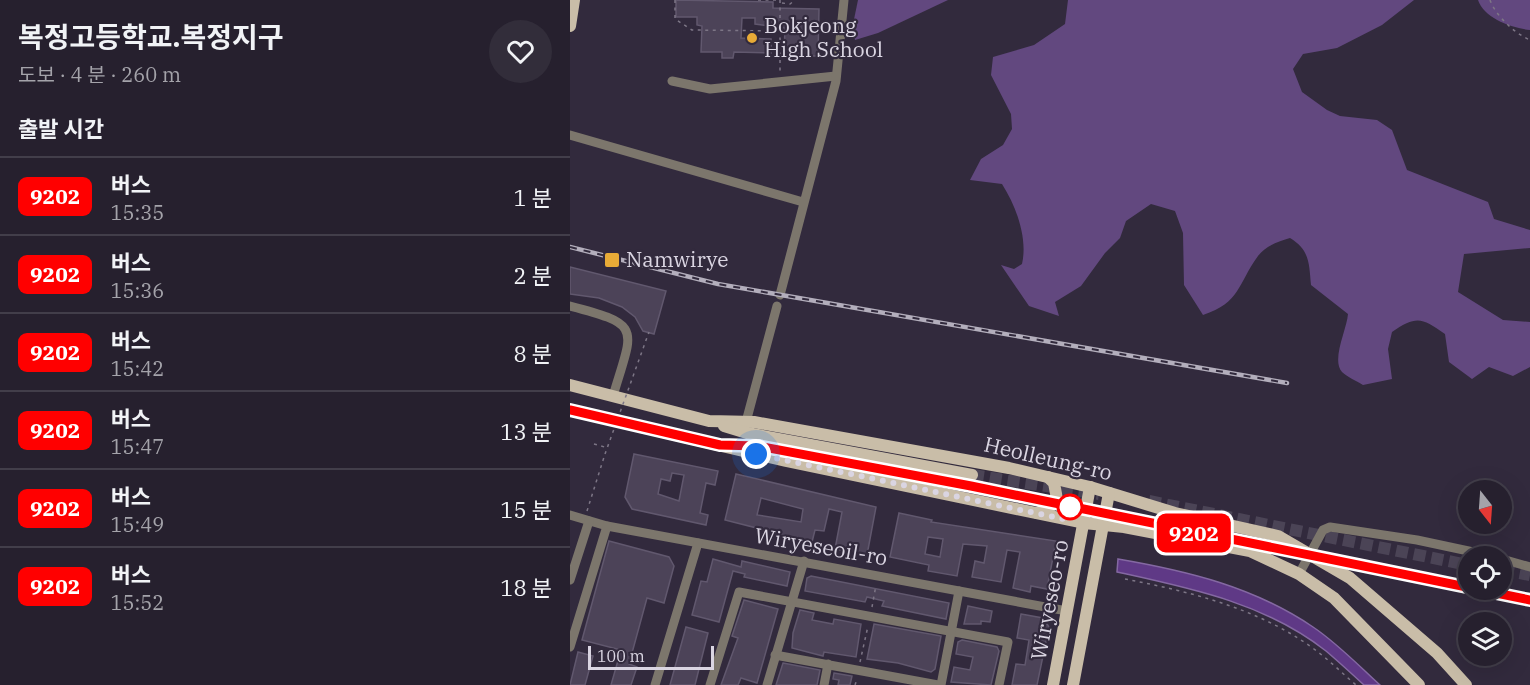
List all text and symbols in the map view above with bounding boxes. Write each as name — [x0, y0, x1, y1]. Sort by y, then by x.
place label: Bokjeong High School — [764, 11, 883, 63]
text: 복정고등학교.복정지구 — [18, 18, 284, 55]
button: heart — [489, 20, 552, 83]
marker: Bokjeong High School — [745, 31, 759, 45]
text: 도보 · 4 분 · 260 m — [18, 61, 181, 88]
text: 출발 시간 — [18, 114, 104, 143]
text: 버스 — [110, 170, 151, 199]
text: 9202 — [30, 182, 80, 210]
text: 1 분 — [513, 183, 552, 212]
text: 15:35 — [110, 199, 164, 226]
place label: Namwirye — [626, 245, 729, 273]
text: 버스 — [110, 248, 151, 277]
marker: Namwirye — [603, 251, 621, 269]
text: 9202 — [30, 260, 80, 288]
text: 2 분 — [513, 261, 552, 290]
text: 15:36 — [110, 277, 164, 304]
text: 버스 — [110, 326, 151, 355]
text: 9202 — [30, 338, 80, 366]
text: 8 분 — [513, 339, 552, 368]
text: 15:42 — [110, 355, 164, 382]
text: 버스 — [110, 404, 151, 433]
text: 9202 — [30, 416, 80, 444]
text: 13 분 — [500, 417, 552, 446]
street label: Heolleung-ro — [981, 430, 1115, 486]
text: 15:47 — [110, 433, 164, 460]
your location — [741, 439, 771, 469]
north arrow — [1458, 480, 1512, 534]
map controls — [1458, 480, 1512, 666]
text: 버스 — [110, 482, 151, 511]
text: 9202 — [30, 494, 80, 522]
unlabelled marker — [1057, 494, 1083, 520]
text: 15 분 — [500, 495, 552, 524]
text: 15:49 — [110, 511, 164, 538]
line badge: 9202 — [1152, 514, 1236, 552]
text: 9202 — [1169, 519, 1219, 547]
street label: Wiryeseoil-ro — [753, 521, 890, 571]
street label: Wiryeseo-ro — [1024, 537, 1074, 662]
button: locate — [1458, 546, 1512, 600]
text: 버스 — [110, 560, 151, 589]
text: 9202 — [30, 572, 80, 600]
text: 18 분 — [500, 573, 552, 602]
text: 15:52 — [110, 589, 164, 616]
button: layers — [1458, 612, 1512, 666]
scale bar — [588, 643, 714, 670]
text: 100 m — [597, 646, 645, 666]

